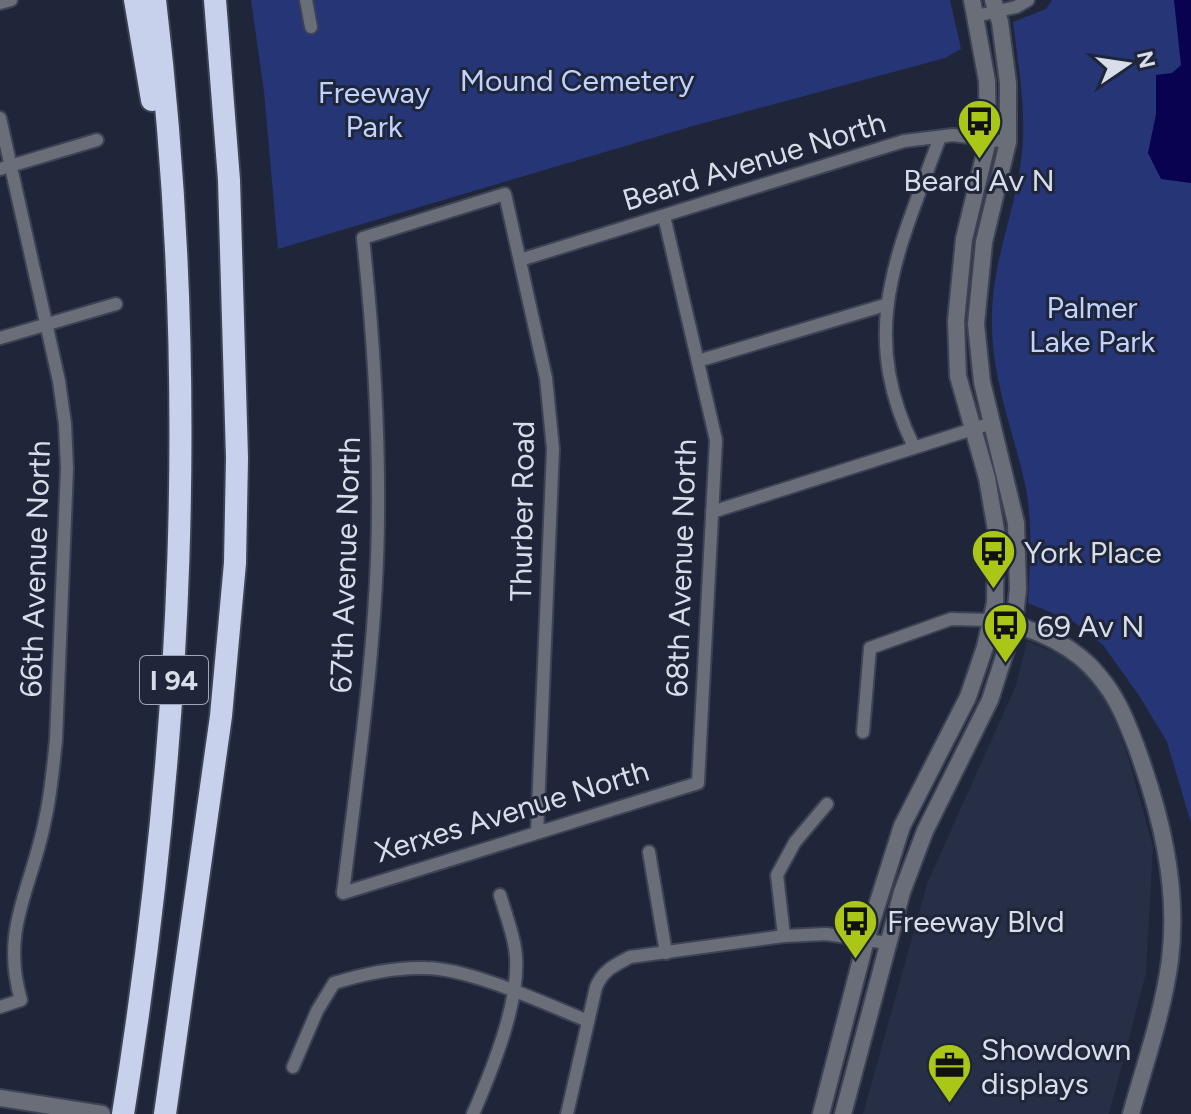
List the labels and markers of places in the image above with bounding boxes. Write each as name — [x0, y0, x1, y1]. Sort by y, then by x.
bus stop icon: Beard Av N — [955, 98, 1003, 161]
place label: Beard Av N — [903, 162, 1055, 199]
bus stop icon: York Place — [969, 528, 1017, 591]
place label: York Place — [1024, 534, 1162, 571]
bus stop icon: 69 Av N — [982, 602, 1030, 665]
place label: 69 Av N — [1037, 608, 1145, 645]
bus stop icon: Freeway Blvd — [832, 897, 880, 960]
place label: Freeway Blvd — [887, 903, 1065, 940]
place label: Showdown displays — [981, 1031, 1131, 1102]
office icon: Showdown displays — [926, 1042, 974, 1105]

